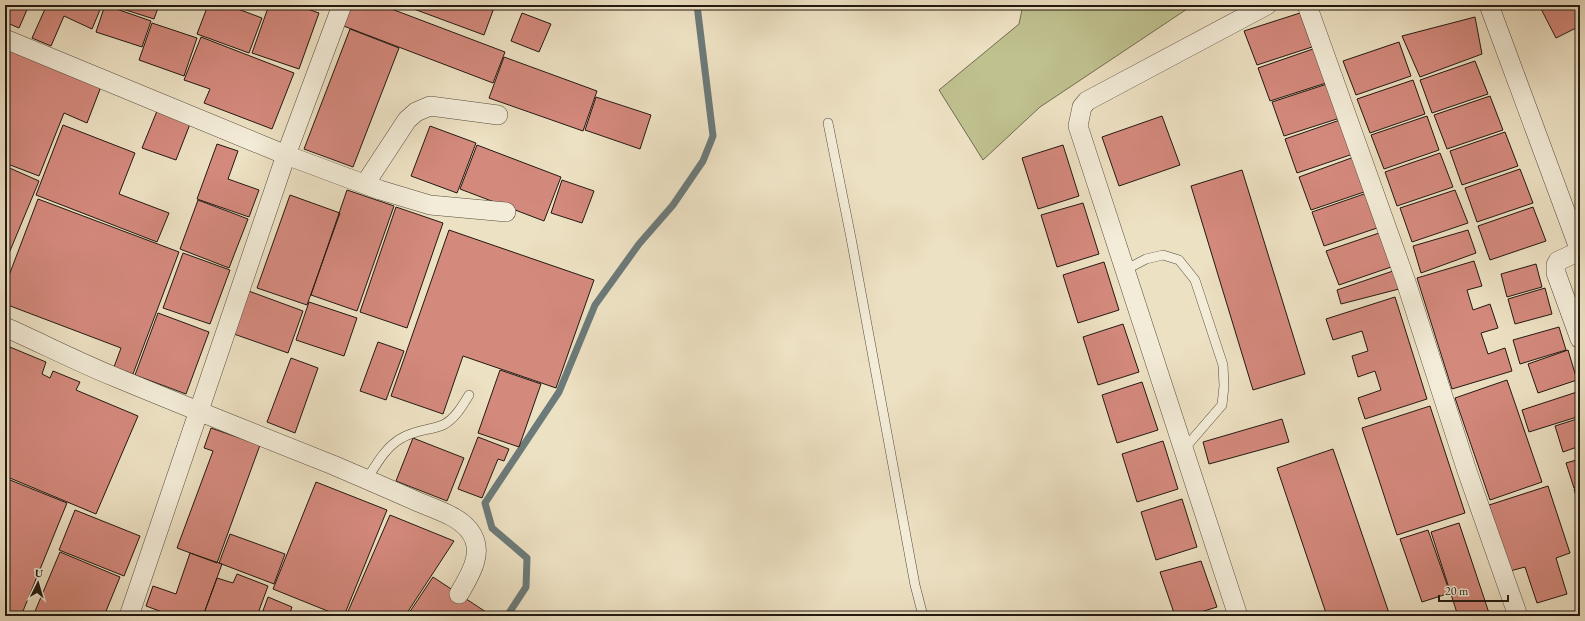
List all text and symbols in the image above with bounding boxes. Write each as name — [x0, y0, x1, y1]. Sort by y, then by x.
north arrow — [18, 563, 58, 603]
text: U — [34, 566, 44, 580]
scale bar — [1439, 577, 1508, 603]
text: 20 m — [1445, 583, 1469, 599]

